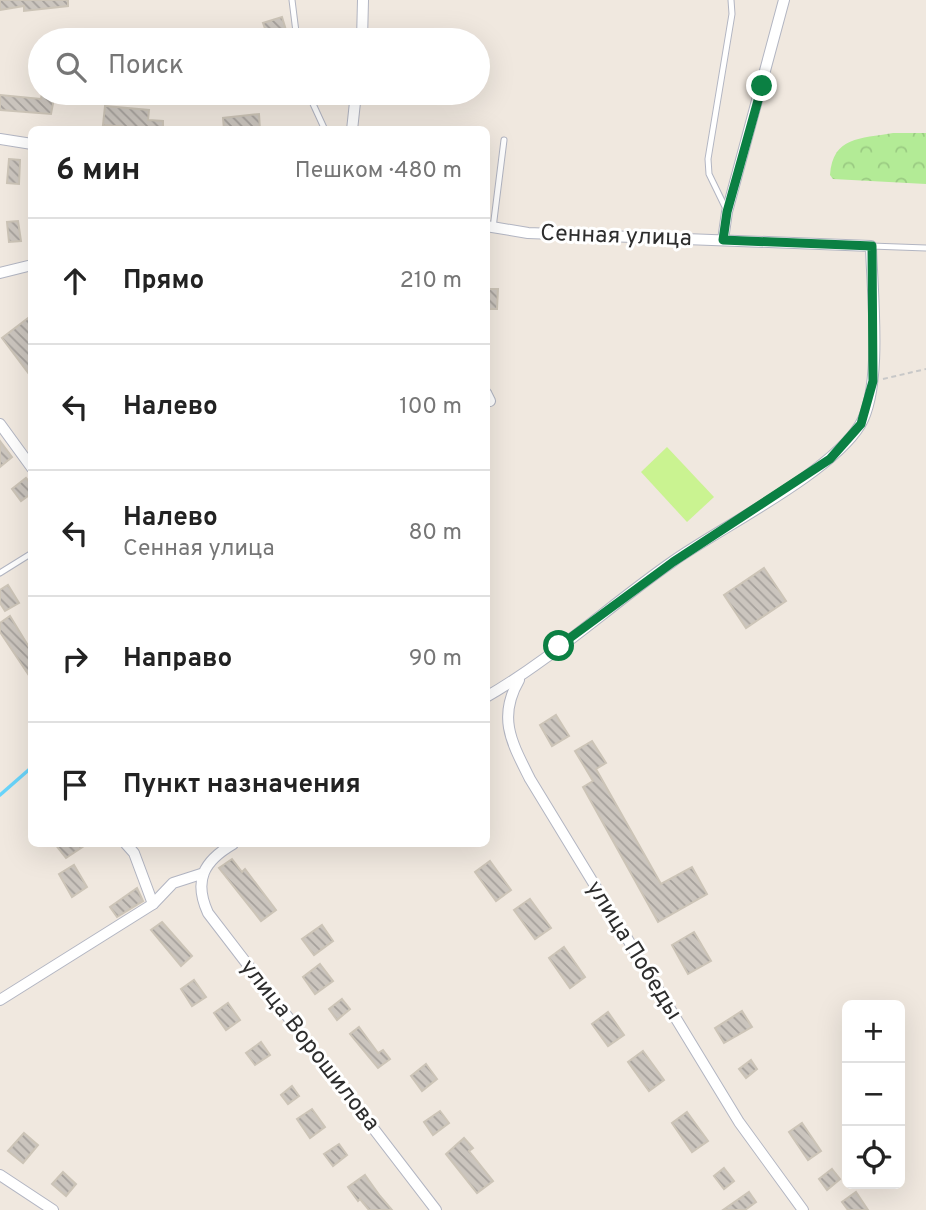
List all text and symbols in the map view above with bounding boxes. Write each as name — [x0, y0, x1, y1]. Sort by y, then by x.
search box — [28, 28, 490, 105]
icon: search — [52, 48, 90, 86]
text: Поиск — [108, 50, 184, 83]
route end — [746, 70, 777, 101]
text: 6 мин — [56, 153, 140, 190]
text: Пешком · 480 m — [295, 157, 462, 186]
street label: Сенная улица — [540, 220, 692, 254]
icon: ahead — [56, 262, 94, 300]
text: Прямо — [123, 265, 204, 298]
text: 210 m — [400, 267, 462, 296]
icon: left — [56, 388, 94, 426]
text: Налево — [123, 391, 218, 424]
text: 100 m — [399, 393, 462, 422]
text: Налево — [123, 502, 218, 535]
icon: left — [56, 514, 94, 552]
text: 80 m — [409, 519, 462, 548]
text: Сенная улица — [123, 535, 275, 564]
route start — [543, 630, 574, 661]
icon: right — [56, 640, 94, 678]
text: Направо — [123, 643, 232, 676]
text: 90 m — [409, 645, 462, 674]
icon: arrive — [56, 766, 94, 804]
text: Пункт назначения — [123, 769, 361, 802]
street label: улица Победы — [579, 876, 687, 1026]
street label: улица Ворошилова — [233, 954, 385, 1138]
map controls — [842, 1000, 905, 1189]
button: + — [842, 1000, 905, 1063]
button: − — [842, 1063, 905, 1126]
button: locate — [842, 1126, 905, 1189]

